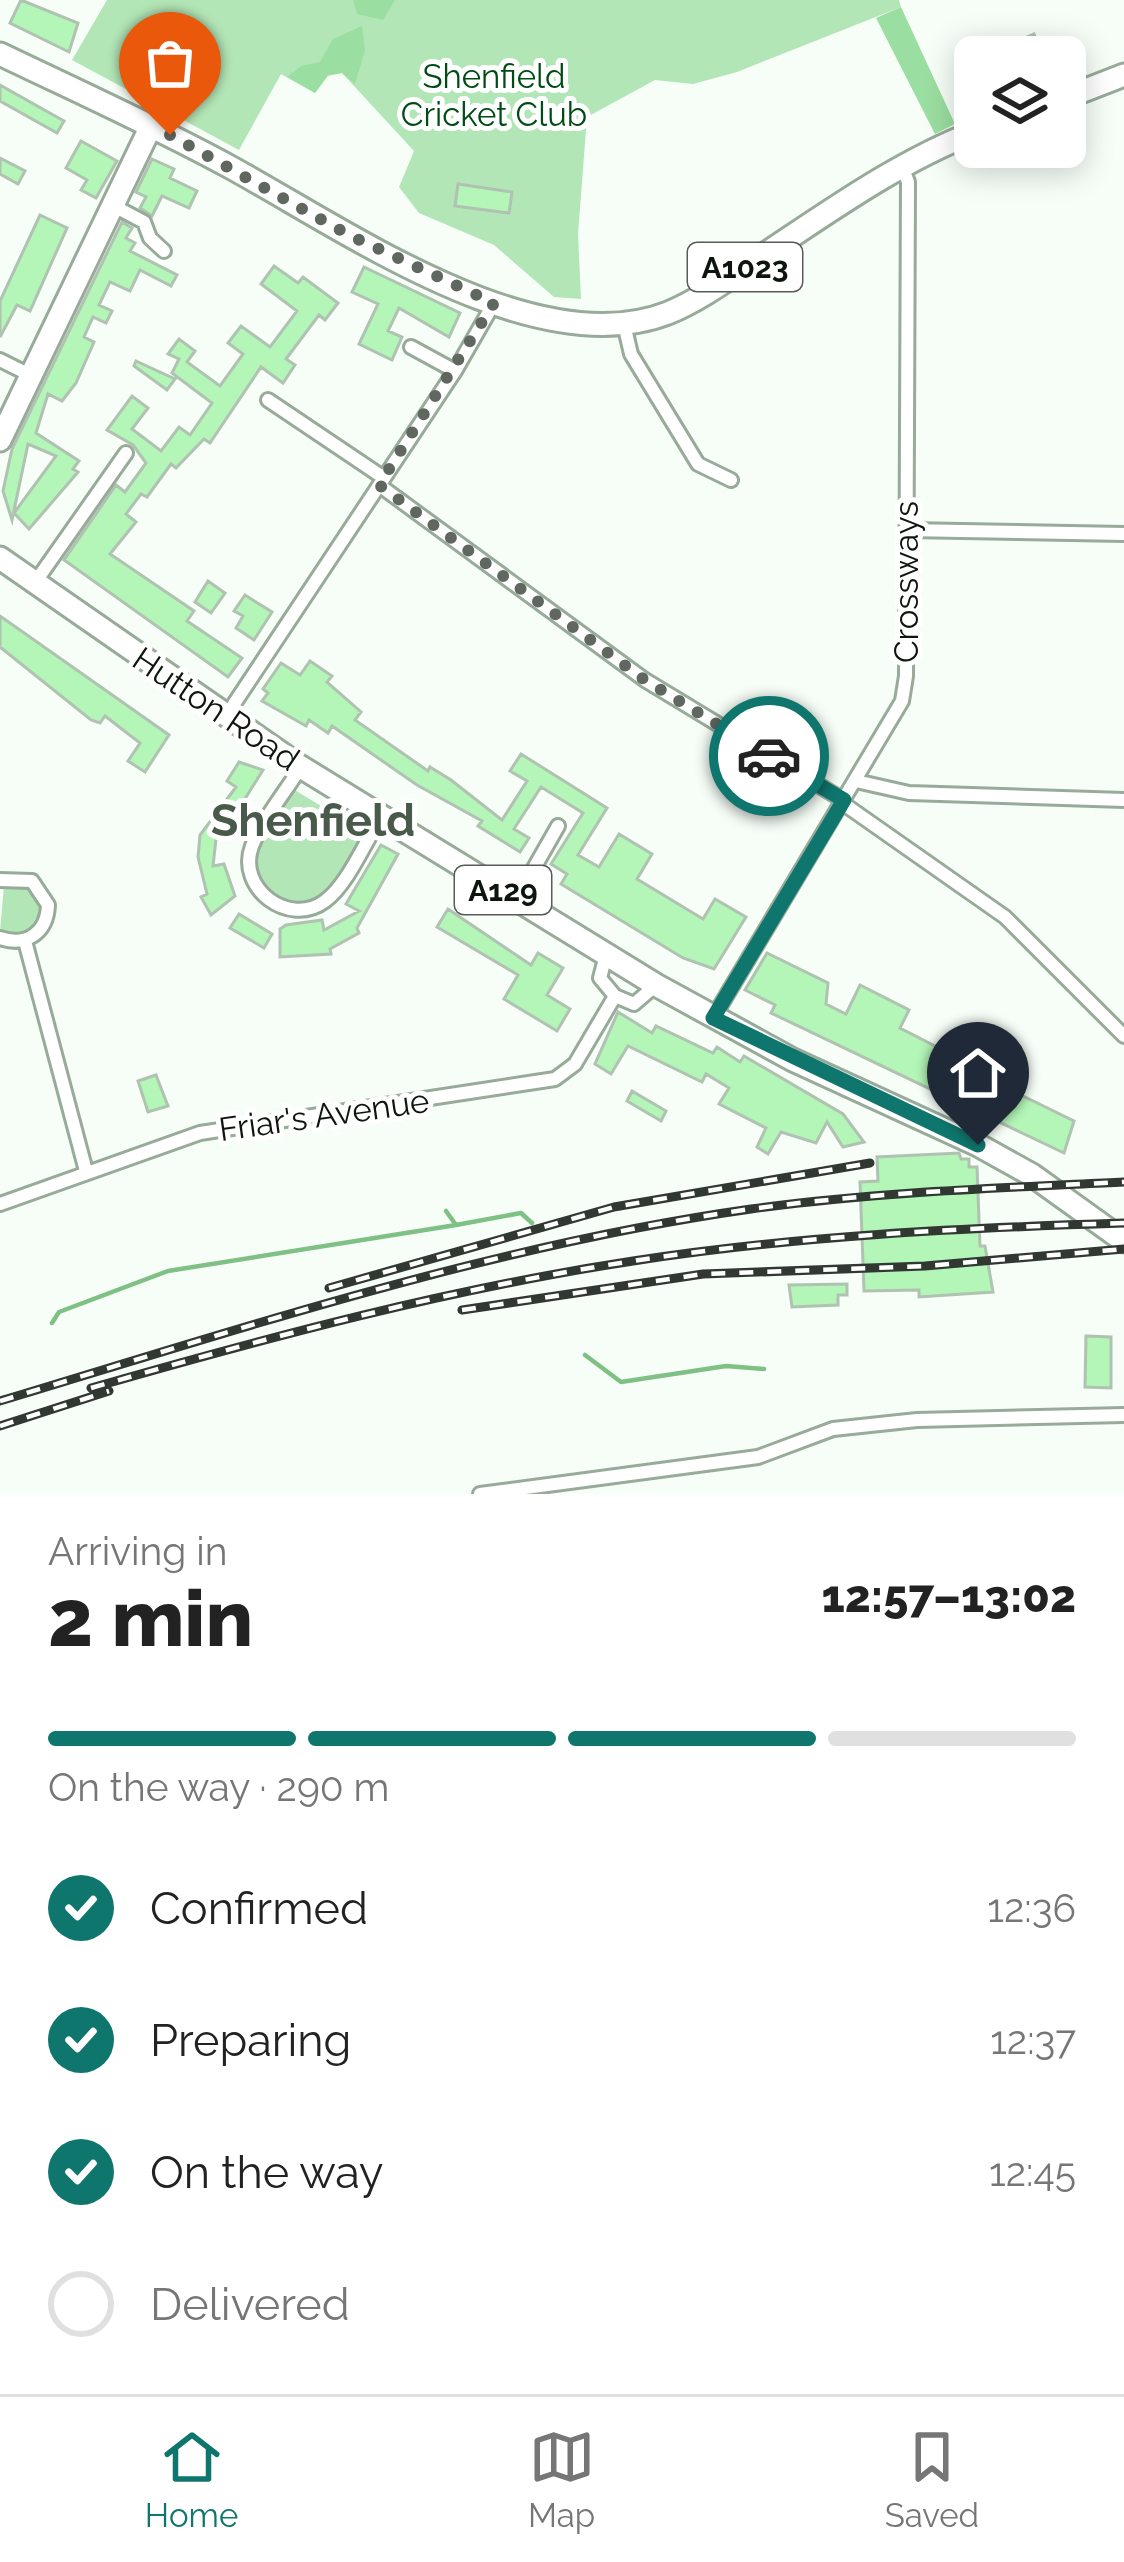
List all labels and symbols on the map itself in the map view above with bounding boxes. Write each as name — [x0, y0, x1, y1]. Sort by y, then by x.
pin — [119, 12, 221, 135]
park label: Shenfield Cricket Club — [401, 57, 587, 134]
road number: A1023 — [688, 243, 802, 291]
street label: Crossways — [887, 501, 926, 663]
street label: Hutton Road — [125, 639, 307, 779]
courier — [709, 696, 829, 816]
district label: Shenfield — [211, 794, 415, 847]
road number: A129 — [455, 866, 551, 914]
pin — [927, 1022, 1029, 1145]
street label: Friar's Avenue — [216, 1081, 432, 1149]

